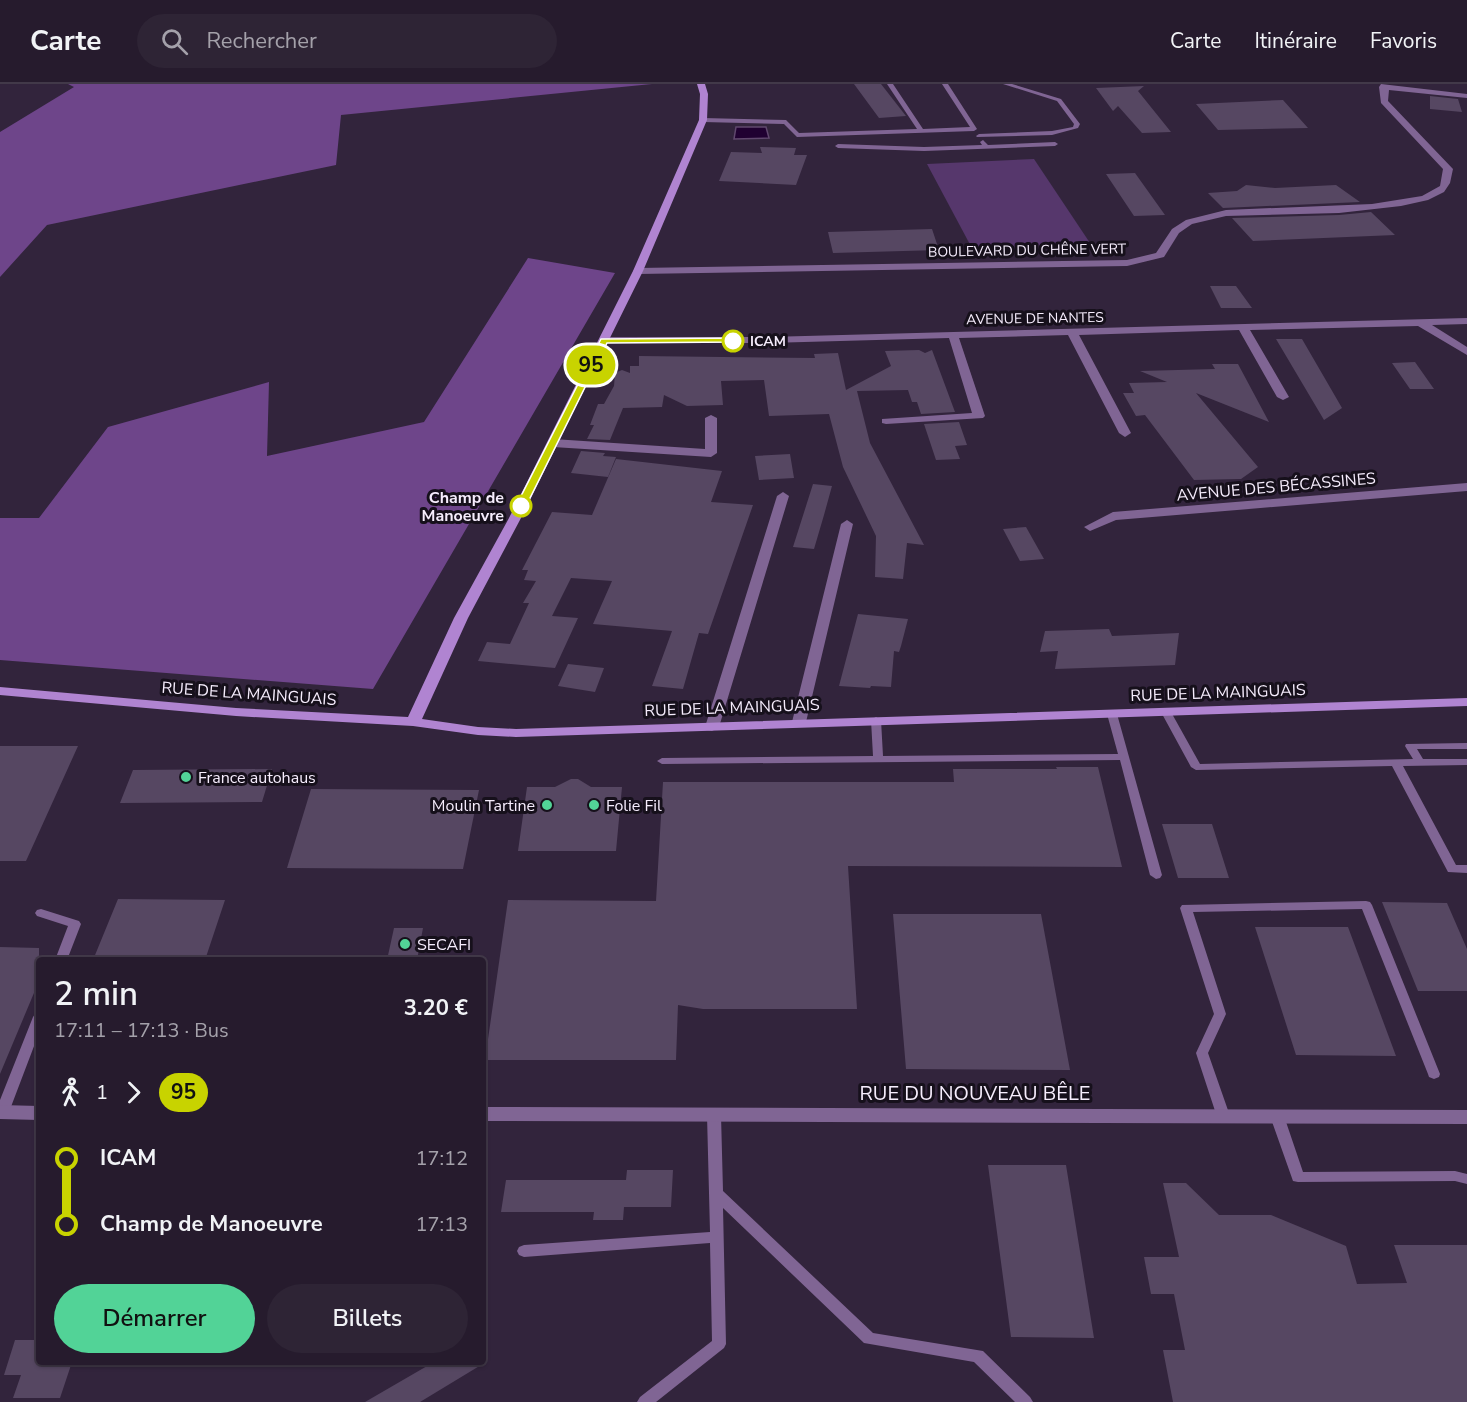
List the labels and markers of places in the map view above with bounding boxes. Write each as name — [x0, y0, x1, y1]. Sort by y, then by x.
marker: ICAM — [722, 330, 744, 352]
place label: ICAM — [750, 332, 786, 351]
place label: Champ de Manoeuvre — [422, 487, 504, 527]
marker: Champ de Manoeuvre — [510, 495, 532, 517]
place label: France autohaus — [198, 767, 316, 789]
marker: France autohaus — [179, 770, 193, 784]
place label: Moulin Tartine — [432, 795, 535, 817]
place label: Folie Fil — [606, 795, 662, 817]
marker: Moulin Tartine — [540, 798, 554, 812]
marker: Folie Fil — [587, 798, 601, 812]
place label: SECAFI — [417, 934, 471, 956]
marker: SECAFI — [398, 937, 412, 951]

